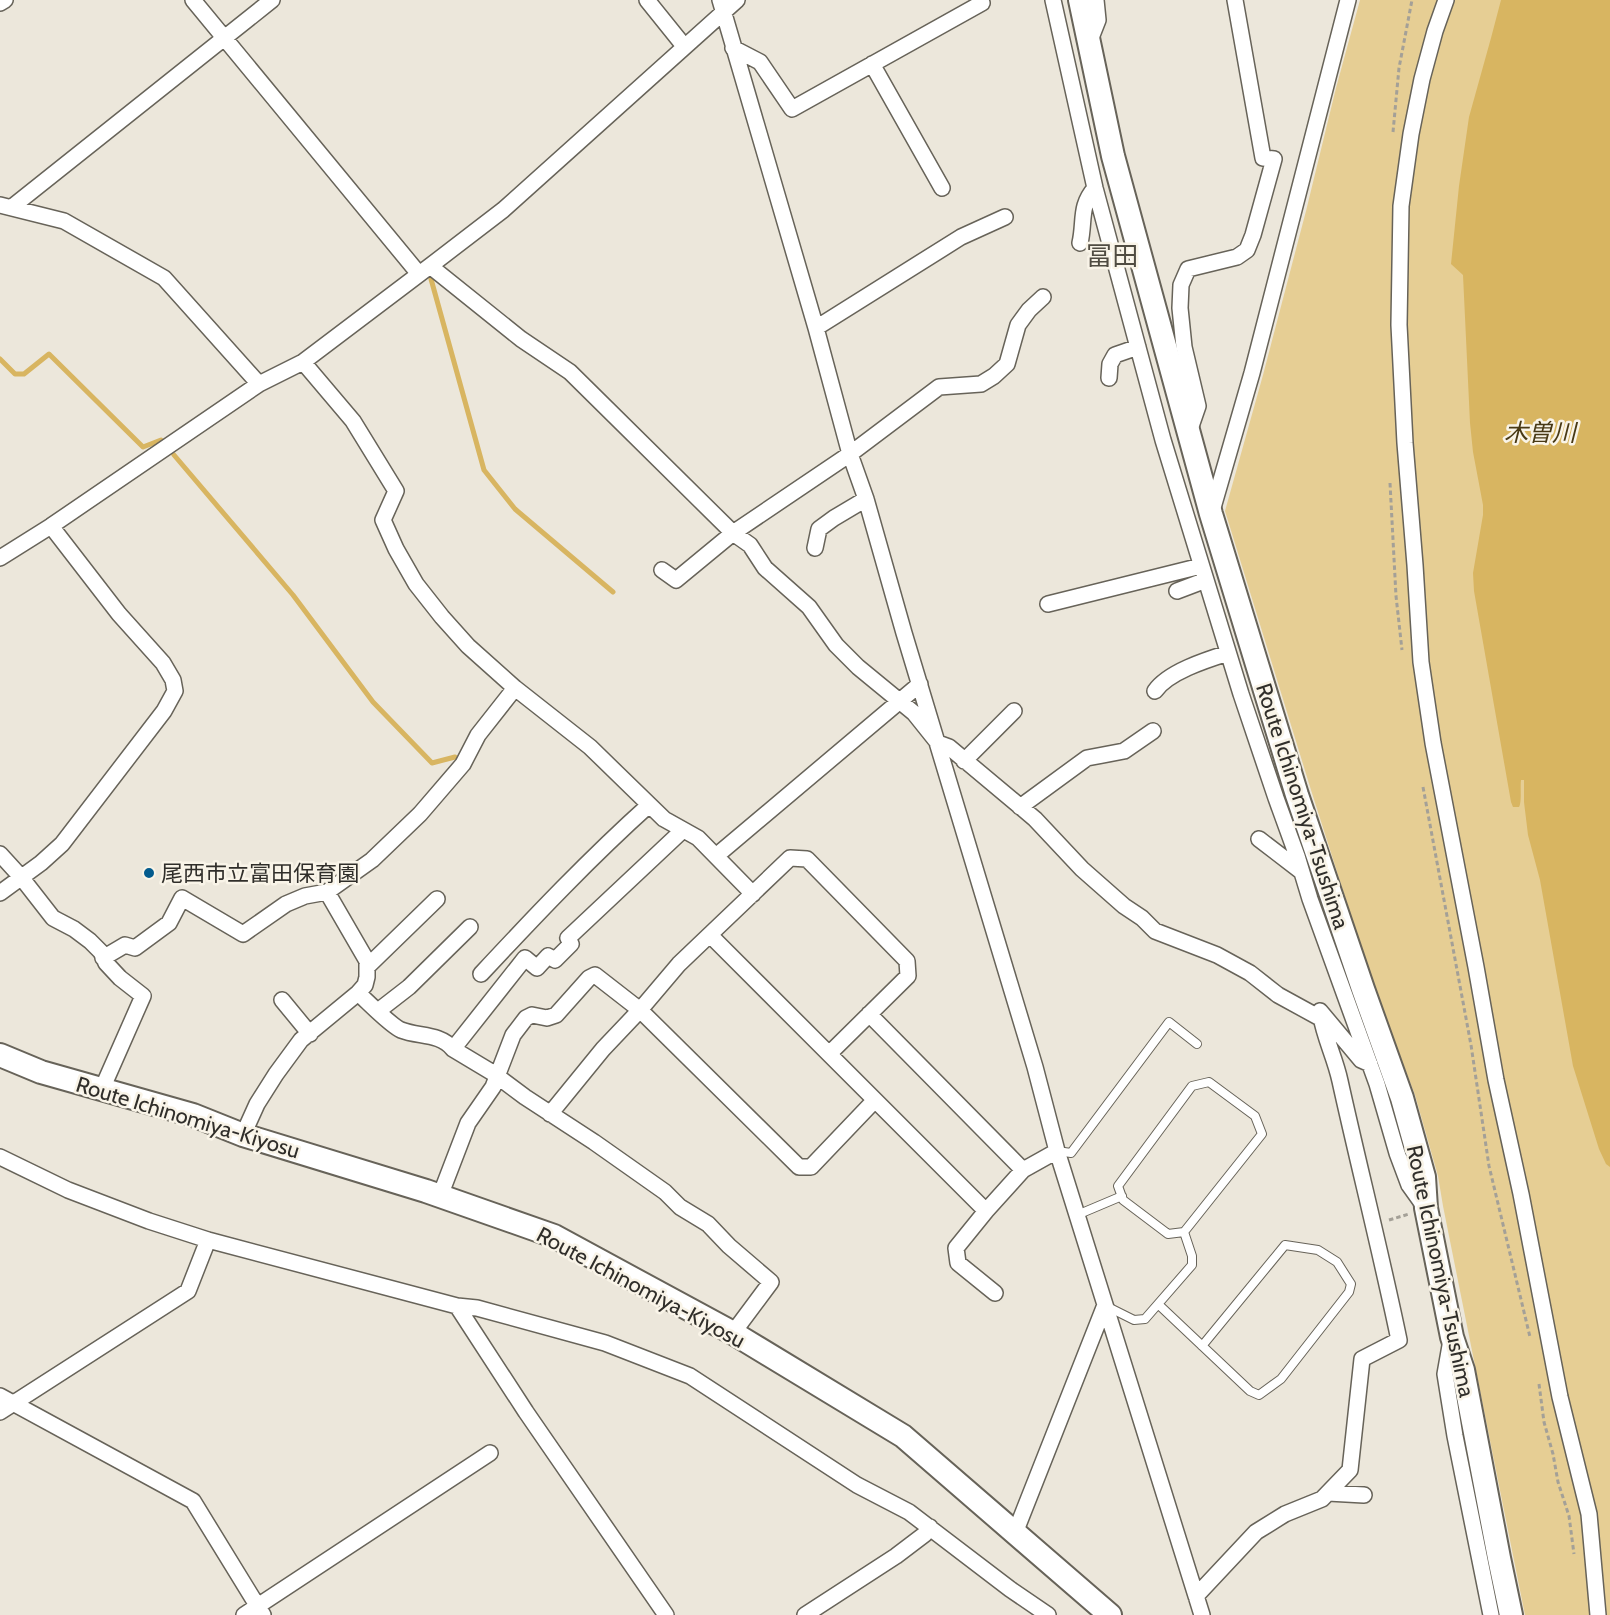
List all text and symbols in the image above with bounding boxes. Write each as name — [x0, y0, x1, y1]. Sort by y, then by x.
district label: 冨田 — [1086, 240, 1138, 272]
water label: 木曽川 — [1504, 418, 1579, 447]
street label: Route Ichinomiya-Tsushima — [1250, 680, 1355, 933]
place label: 尾西市立富田保育園 — [161, 860, 359, 887]
marker: 尾西市立富田保育園 — [142, 866, 156, 880]
street label: Route Ichinomiya-Kiyosu — [73, 1071, 303, 1164]
street label: Route Ichinomiya-Tsushima — [1401, 1143, 1481, 1400]
street label: Route Ichinomiya-Kiyosu — [532, 1221, 750, 1354]

